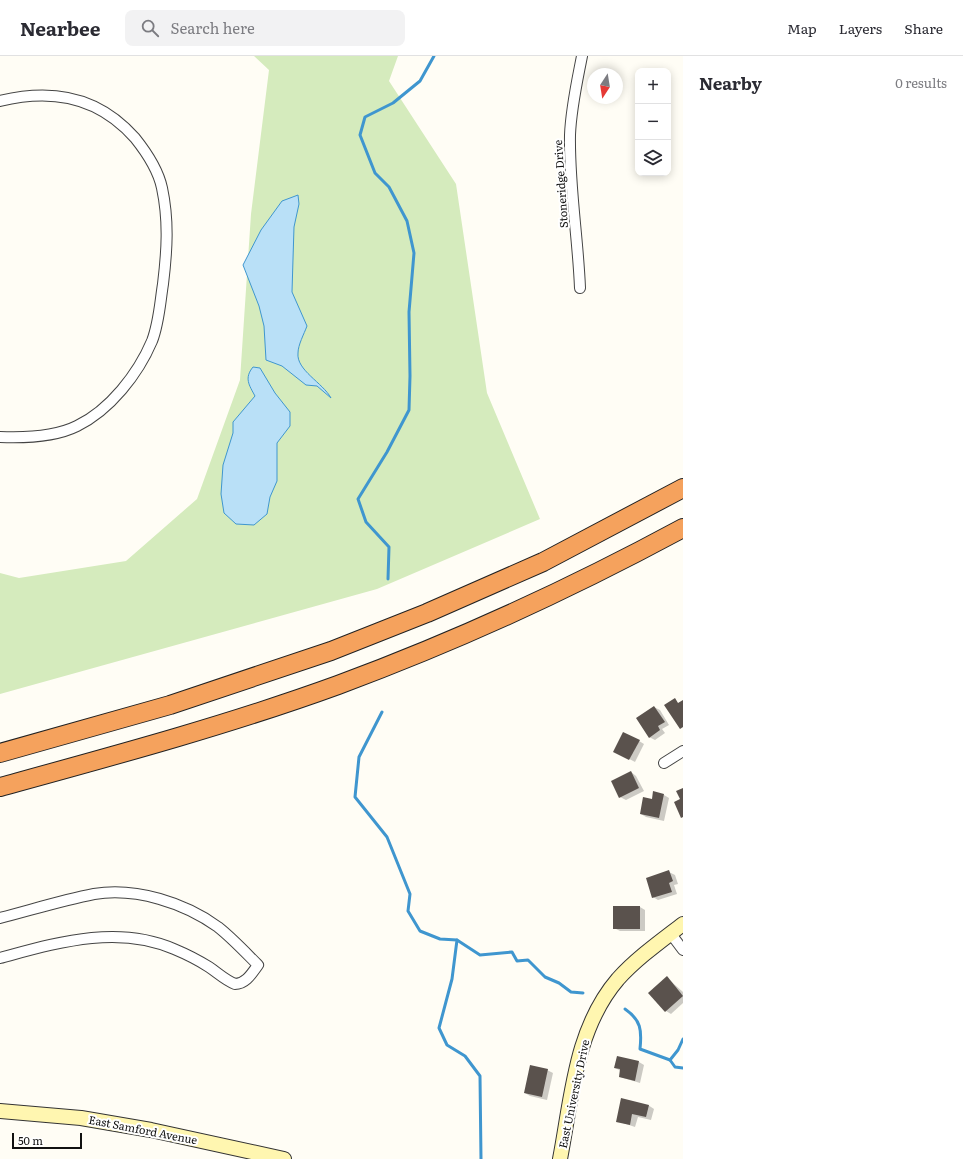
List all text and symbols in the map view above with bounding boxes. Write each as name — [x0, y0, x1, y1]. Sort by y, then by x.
search box — [125, 10, 405, 46]
text: Nearbee — [20, 14, 101, 42]
text: Search here — [171, 16, 255, 39]
icon: search — [139, 17, 161, 39]
text: Map — [787, 18, 817, 38]
text: Layers — [839, 18, 882, 38]
text: Share — [904, 18, 943, 38]
north arrow — [587, 68, 623, 104]
map controls — [635, 68, 671, 176]
button: + — [635, 68, 671, 104]
text: Nearby — [699, 70, 762, 95]
text: 0 results — [895, 73, 947, 92]
button: − — [635, 104, 671, 140]
street label: Stoneridge Drive — [549, 139, 571, 229]
button: layers — [635, 140, 671, 176]
street label: East University Drive — [554, 1038, 592, 1150]
street label: East Samford Avenue — [87, 1111, 199, 1147]
scale bar — [12, 1131, 82, 1150]
text: 50 m — [18, 1132, 43, 1148]

